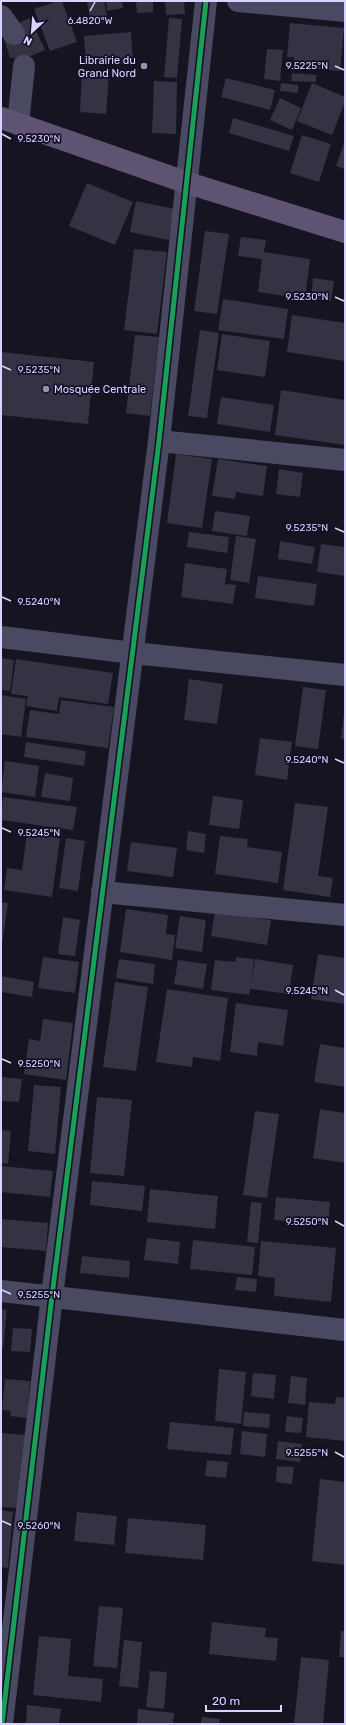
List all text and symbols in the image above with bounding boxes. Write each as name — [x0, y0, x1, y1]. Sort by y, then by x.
north arrow — [12, 12, 52, 52]
text: 6.4820°W — [67, 15, 113, 27]
text: N — [21, 33, 34, 48]
place label: Librairie du Grand Nord — [78, 54, 136, 80]
text: 9.5225°N — [286, 60, 328, 72]
marker: Librairie du Grand Nord — [139, 61, 149, 71]
text: 9.5230°N — [18, 133, 60, 145]
text: 9.5230°N — [286, 291, 328, 303]
text: 9.5235°N — [18, 364, 60, 376]
place label: Mosquée Centrale — [54, 383, 146, 396]
marker: Mosquée Centrale — [41, 384, 51, 394]
text: 9.5235°N — [286, 522, 328, 534]
text: 9.5240°N — [18, 596, 60, 608]
text: 9.5240°N — [286, 754, 328, 766]
text: 9.5245°N — [18, 827, 60, 839]
text: 9.5245°N — [286, 985, 328, 997]
text: 9.5250°N — [18, 1058, 60, 1070]
text: 9.5250°N — [286, 1216, 328, 1228]
text: 9.5255°N — [18, 1289, 60, 1301]
text: 9.5255°N — [286, 1447, 328, 1459]
text: 9.5260°N — [18, 1520, 60, 1532]
scale bar — [206, 1687, 281, 1713]
text: 20 m — [212, 1694, 240, 1708]

